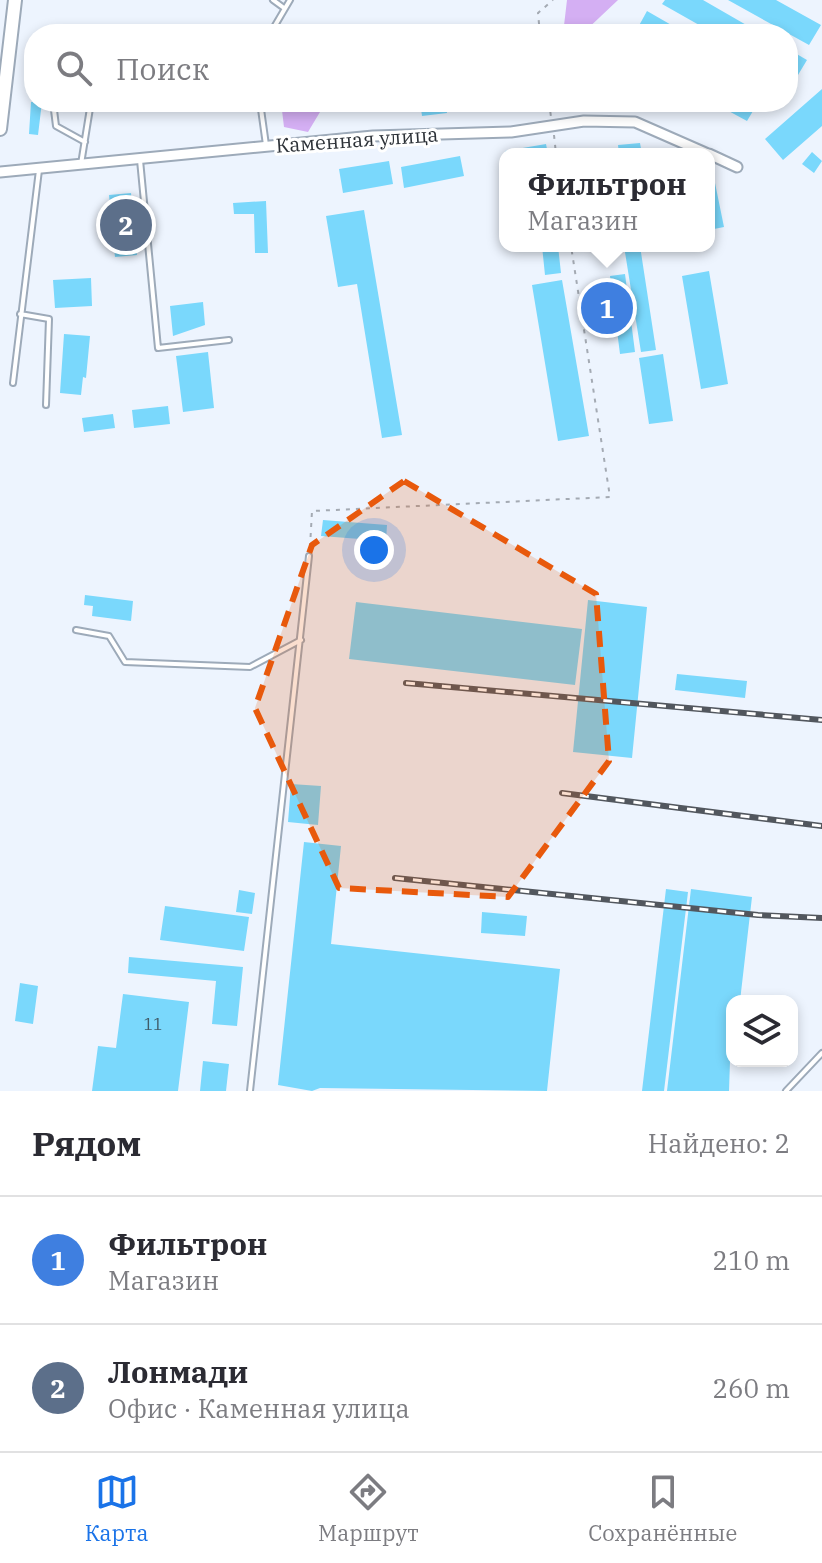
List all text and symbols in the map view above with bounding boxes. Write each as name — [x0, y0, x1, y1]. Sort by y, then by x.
search box — [24, 24, 798, 112]
icon: search — [52, 46, 96, 90]
text: Поиск — [116, 49, 209, 88]
street label: Каменная улица — [275, 120, 439, 159]
popup — [499, 148, 715, 252]
text: Фильтрон — [527, 164, 687, 203]
pin: 2 — [100, 195, 152, 255]
text: Магазин — [527, 203, 638, 237]
pin: 1 — [581, 278, 633, 338]
your location — [354, 530, 394, 570]
map controls — [726, 995, 798, 1067]
button: layers — [726, 995, 798, 1067]
house number: 11 — [143, 1014, 163, 1034]
text: Рядом — [32, 1121, 141, 1165]
text: Найдено: 2 — [648, 1126, 790, 1160]
text: Фильтрон — [108, 1224, 267, 1263]
text: 1 — [50, 1243, 66, 1277]
text: 210 m — [712, 1243, 790, 1277]
text: Магазин — [108, 1263, 219, 1297]
text: Лонмади — [108, 1352, 248, 1391]
text: 2 — [50, 1371, 66, 1405]
text: 260 m — [712, 1371, 790, 1405]
text: Офис · Каменная улица — [108, 1391, 410, 1425]
tab: Карта — [85, 1470, 149, 1547]
tab: Маршрут — [318, 1470, 419, 1547]
tab: Сохранённые — [588, 1470, 737, 1547]

